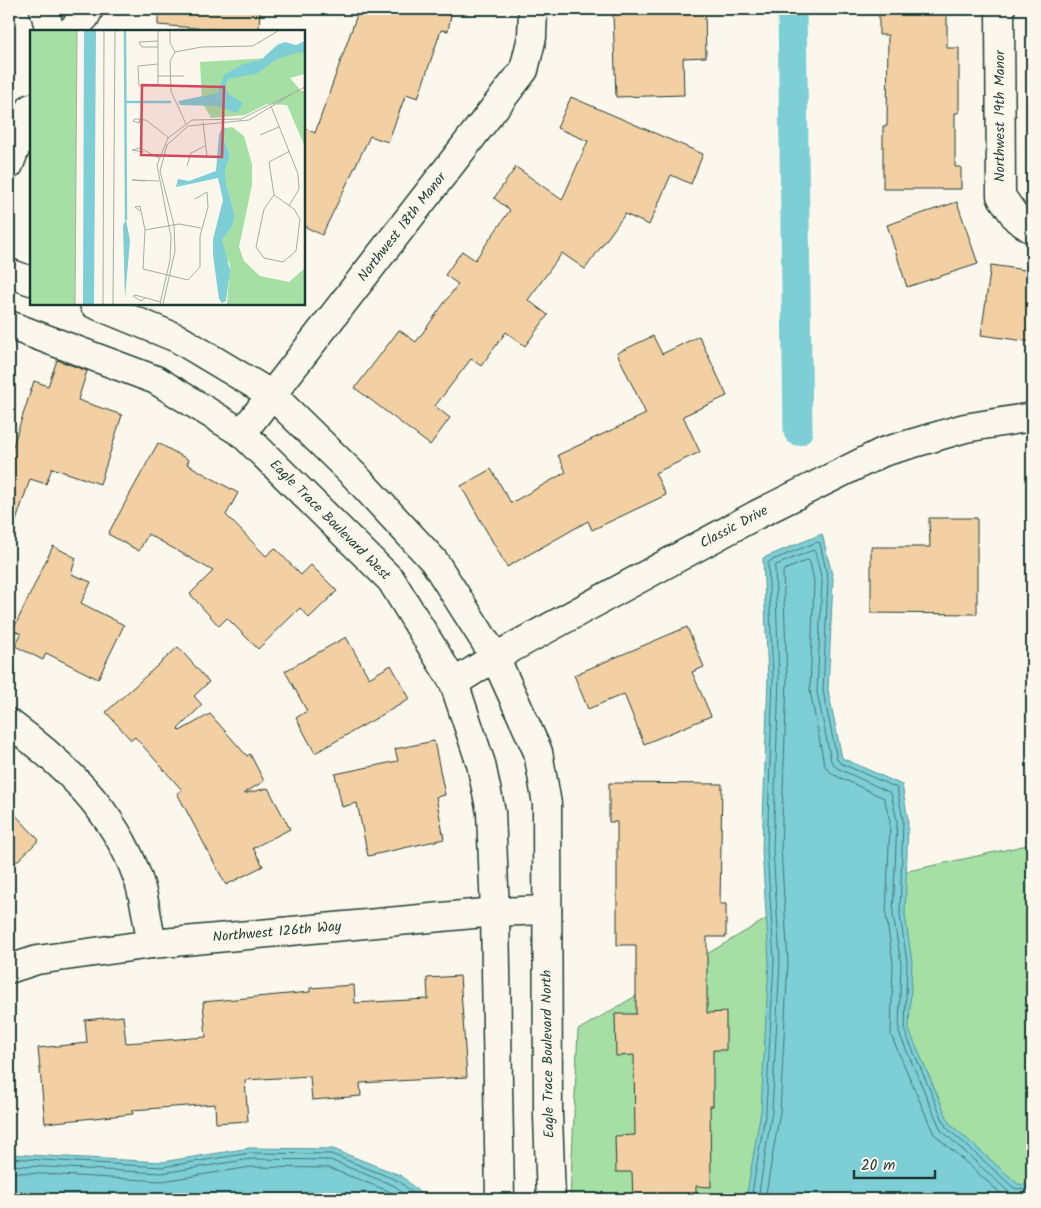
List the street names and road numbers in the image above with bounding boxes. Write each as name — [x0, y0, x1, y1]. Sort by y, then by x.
street label: Northwest 19th Manor — [989, 49, 1011, 182]
street label: Northwest 18th Manor — [352, 167, 453, 286]
street label: Eagle Trace Boulevard West — [264, 454, 396, 586]
street label: Classic Drive — [696, 499, 773, 554]
street label: Northwest 126th Way — [212, 915, 343, 949]
street label: Eagle Trace Boulevard North — [536, 970, 560, 1138]

